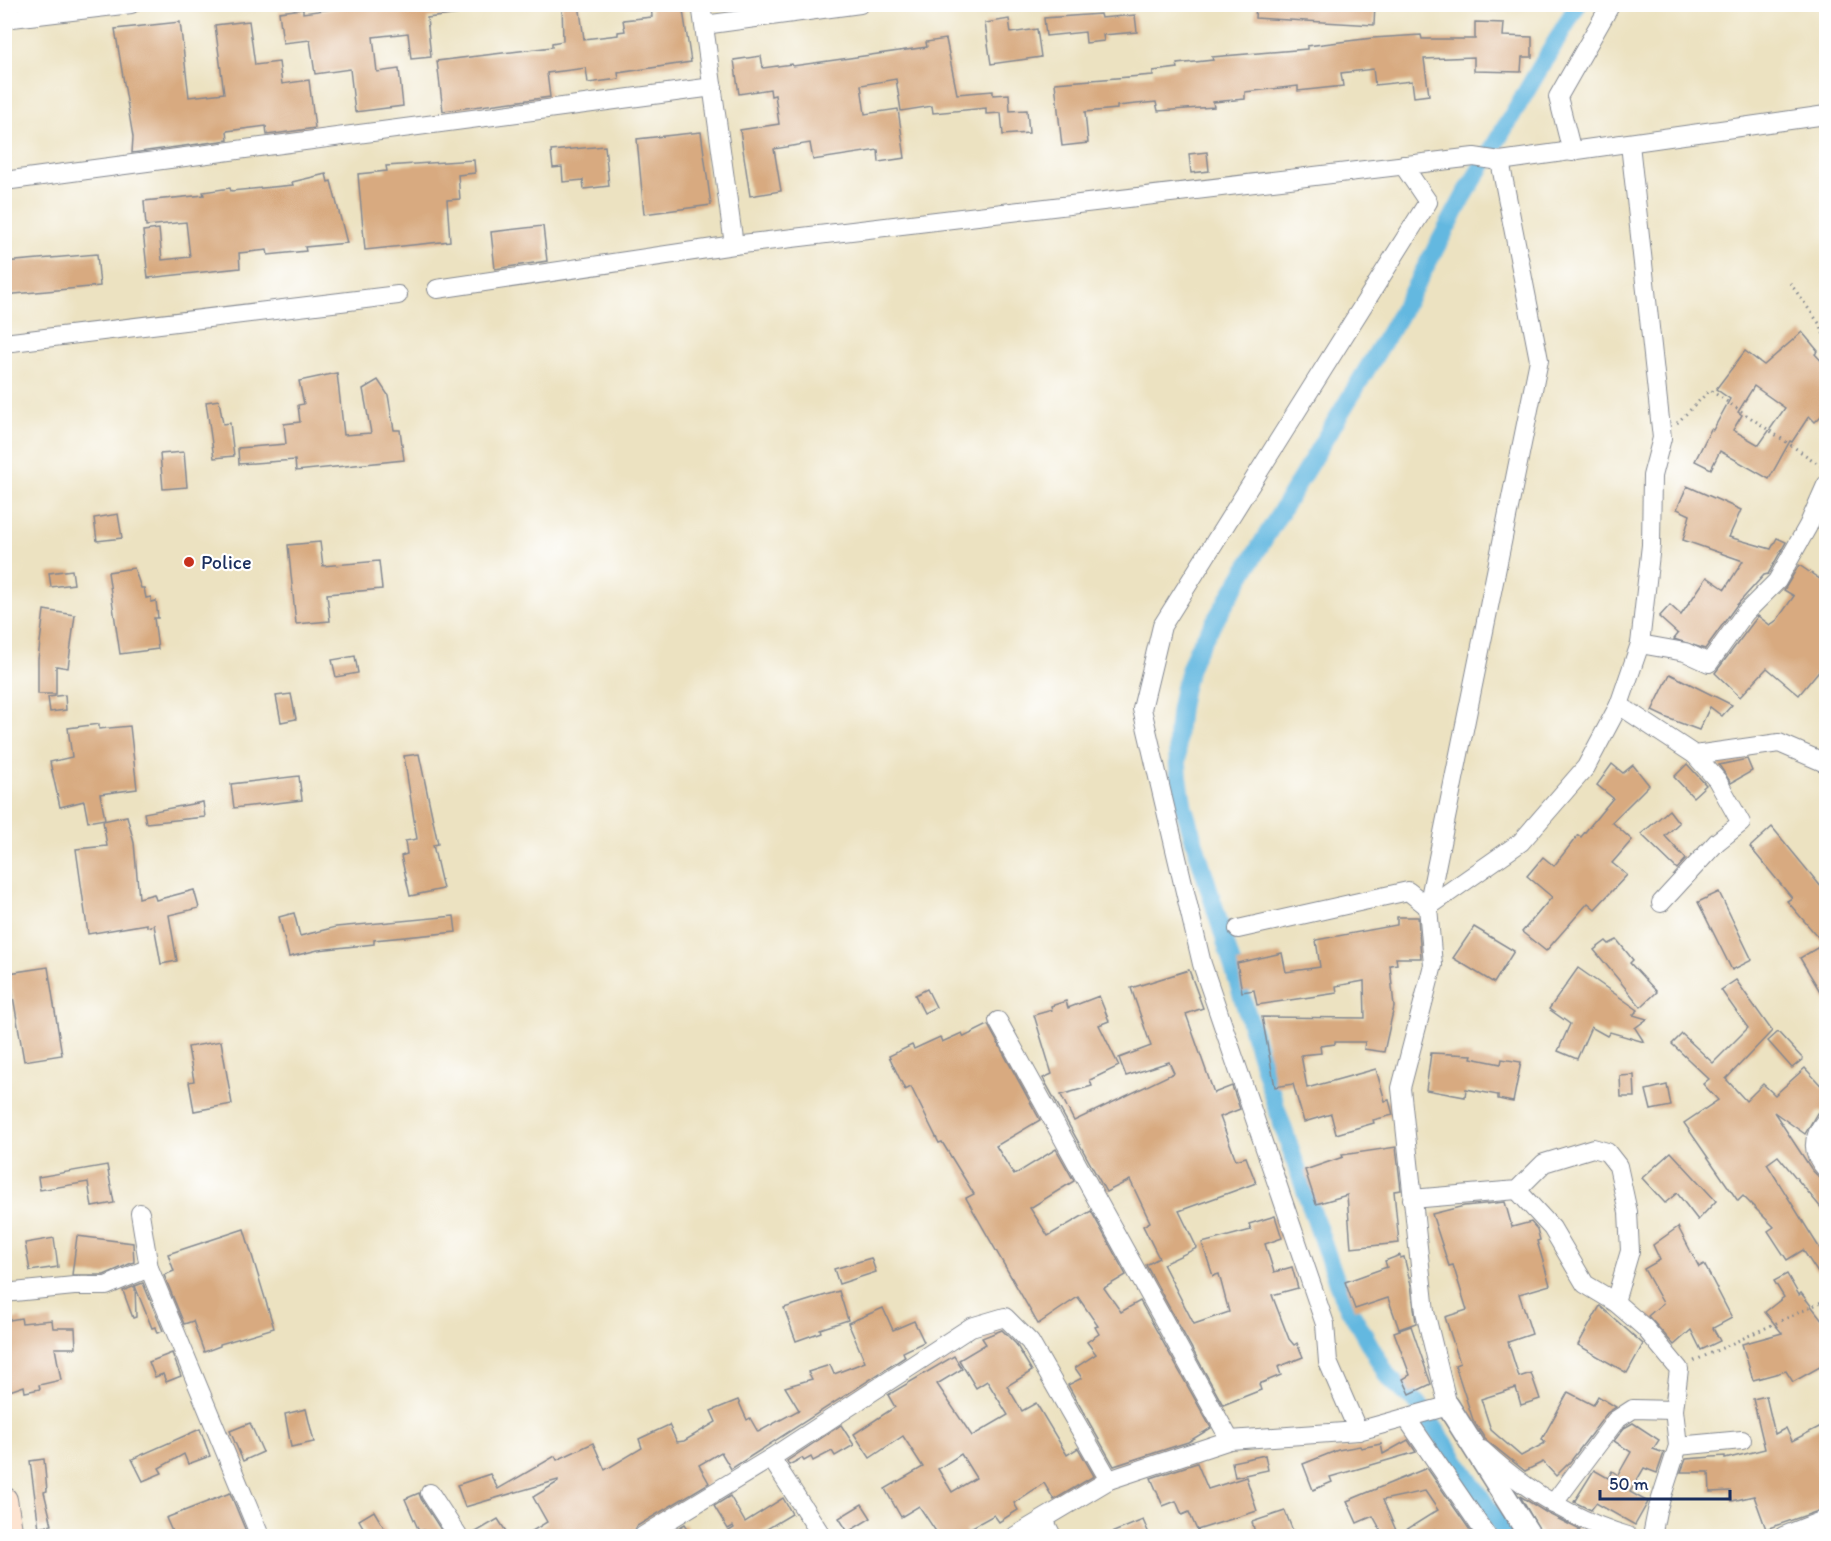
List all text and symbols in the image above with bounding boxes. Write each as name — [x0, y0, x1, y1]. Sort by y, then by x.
place label: Police — [201, 550, 252, 574]
marker: Police — [182, 555, 196, 569]
scale bar — [1600, 1463, 1730, 1501]
text: 50 m — [1609, 1473, 1649, 1495]

